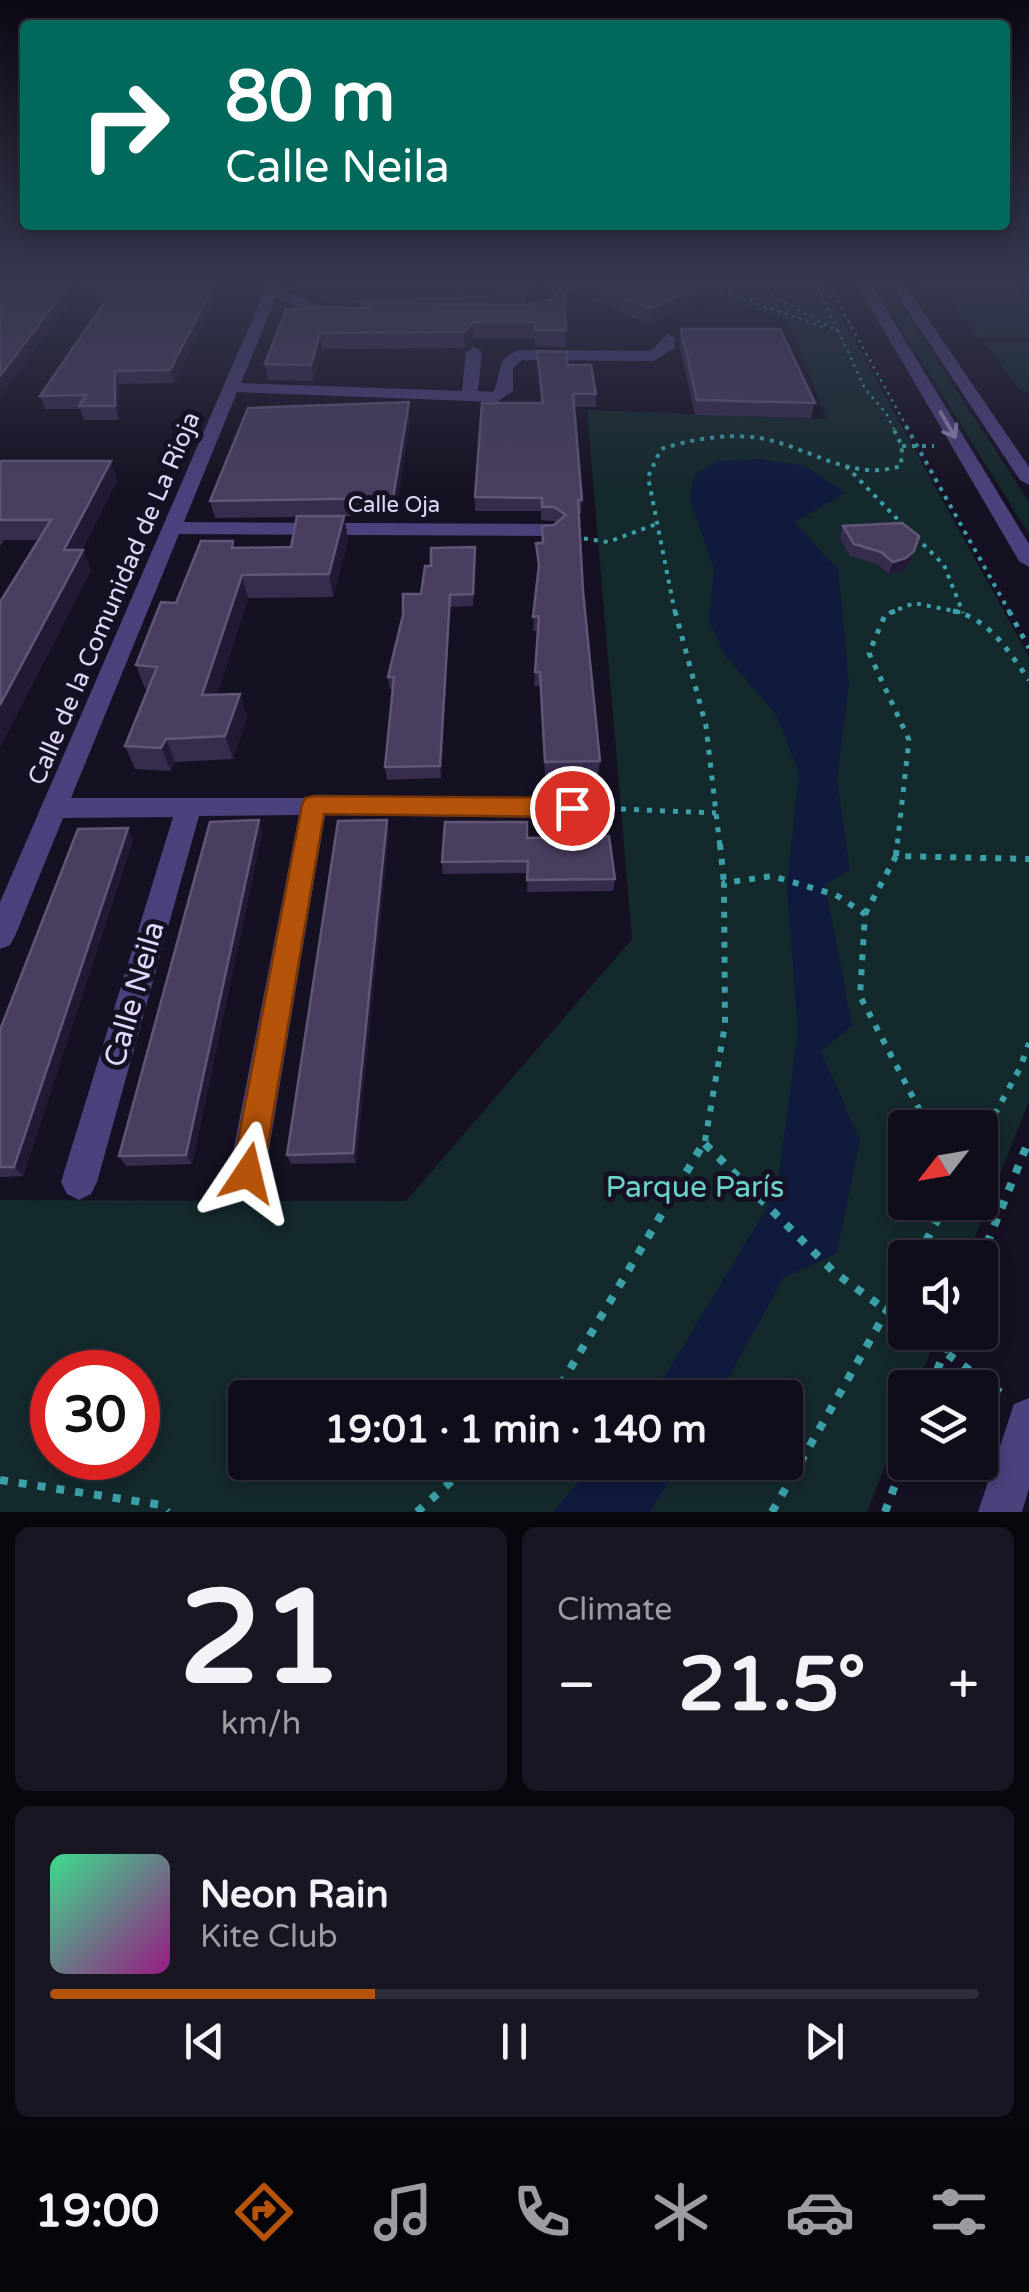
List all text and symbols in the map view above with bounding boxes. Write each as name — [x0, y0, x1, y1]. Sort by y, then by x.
text: 80 m — [225, 56, 395, 140]
icon: right — [60, 60, 190, 190]
text: Calle Neila — [225, 141, 450, 195]
street label: Calle de la Comunidad de La Rioja — [21, 407, 206, 790]
one-way arrow — [938, 410, 958, 439]
street label: Calle Oja — [348, 492, 440, 518]
pin — [530, 766, 615, 851]
icon: arrive — [545, 781, 600, 836]
street label: Calle Neila — [96, 917, 173, 1071]
north arrow — [888, 1110, 998, 1220]
map controls — [888, 1110, 998, 1480]
position arrow — [196, 1121, 300, 1225]
park label: Parque París — [606, 1169, 784, 1206]
button: sound — [888, 1240, 998, 1350]
speed limit sign: 30 — [30, 1350, 160, 1480]
button: layers — [888, 1370, 998, 1480]
text: 19:01 · 1 min · 140 m — [324, 1407, 707, 1453]
text: 21 — [179, 1562, 343, 1718]
text: Climate — [557, 1591, 672, 1629]
text: 21.5° — [678, 1640, 866, 1730]
text: − — [557, 1653, 596, 1719]
text: + — [948, 1653, 979, 1719]
text: km/h — [221, 1705, 301, 1743]
text: Neon Rain — [200, 1872, 389, 1918]
text: Kite Club — [200, 1918, 338, 1956]
icon: previous — [177, 2014, 232, 2069]
icon: pause — [487, 2014, 542, 2069]
icon: next — [797, 2014, 852, 2069]
icon: directions — [229, 2177, 299, 2247]
icon: music — [368, 2177, 438, 2247]
icon: phone — [507, 2177, 577, 2247]
icon: climate — [646, 2177, 716, 2247]
icon: car — [785, 2177, 855, 2247]
icon: filters — [924, 2177, 994, 2247]
text: 19:00 — [35, 2185, 159, 2239]

